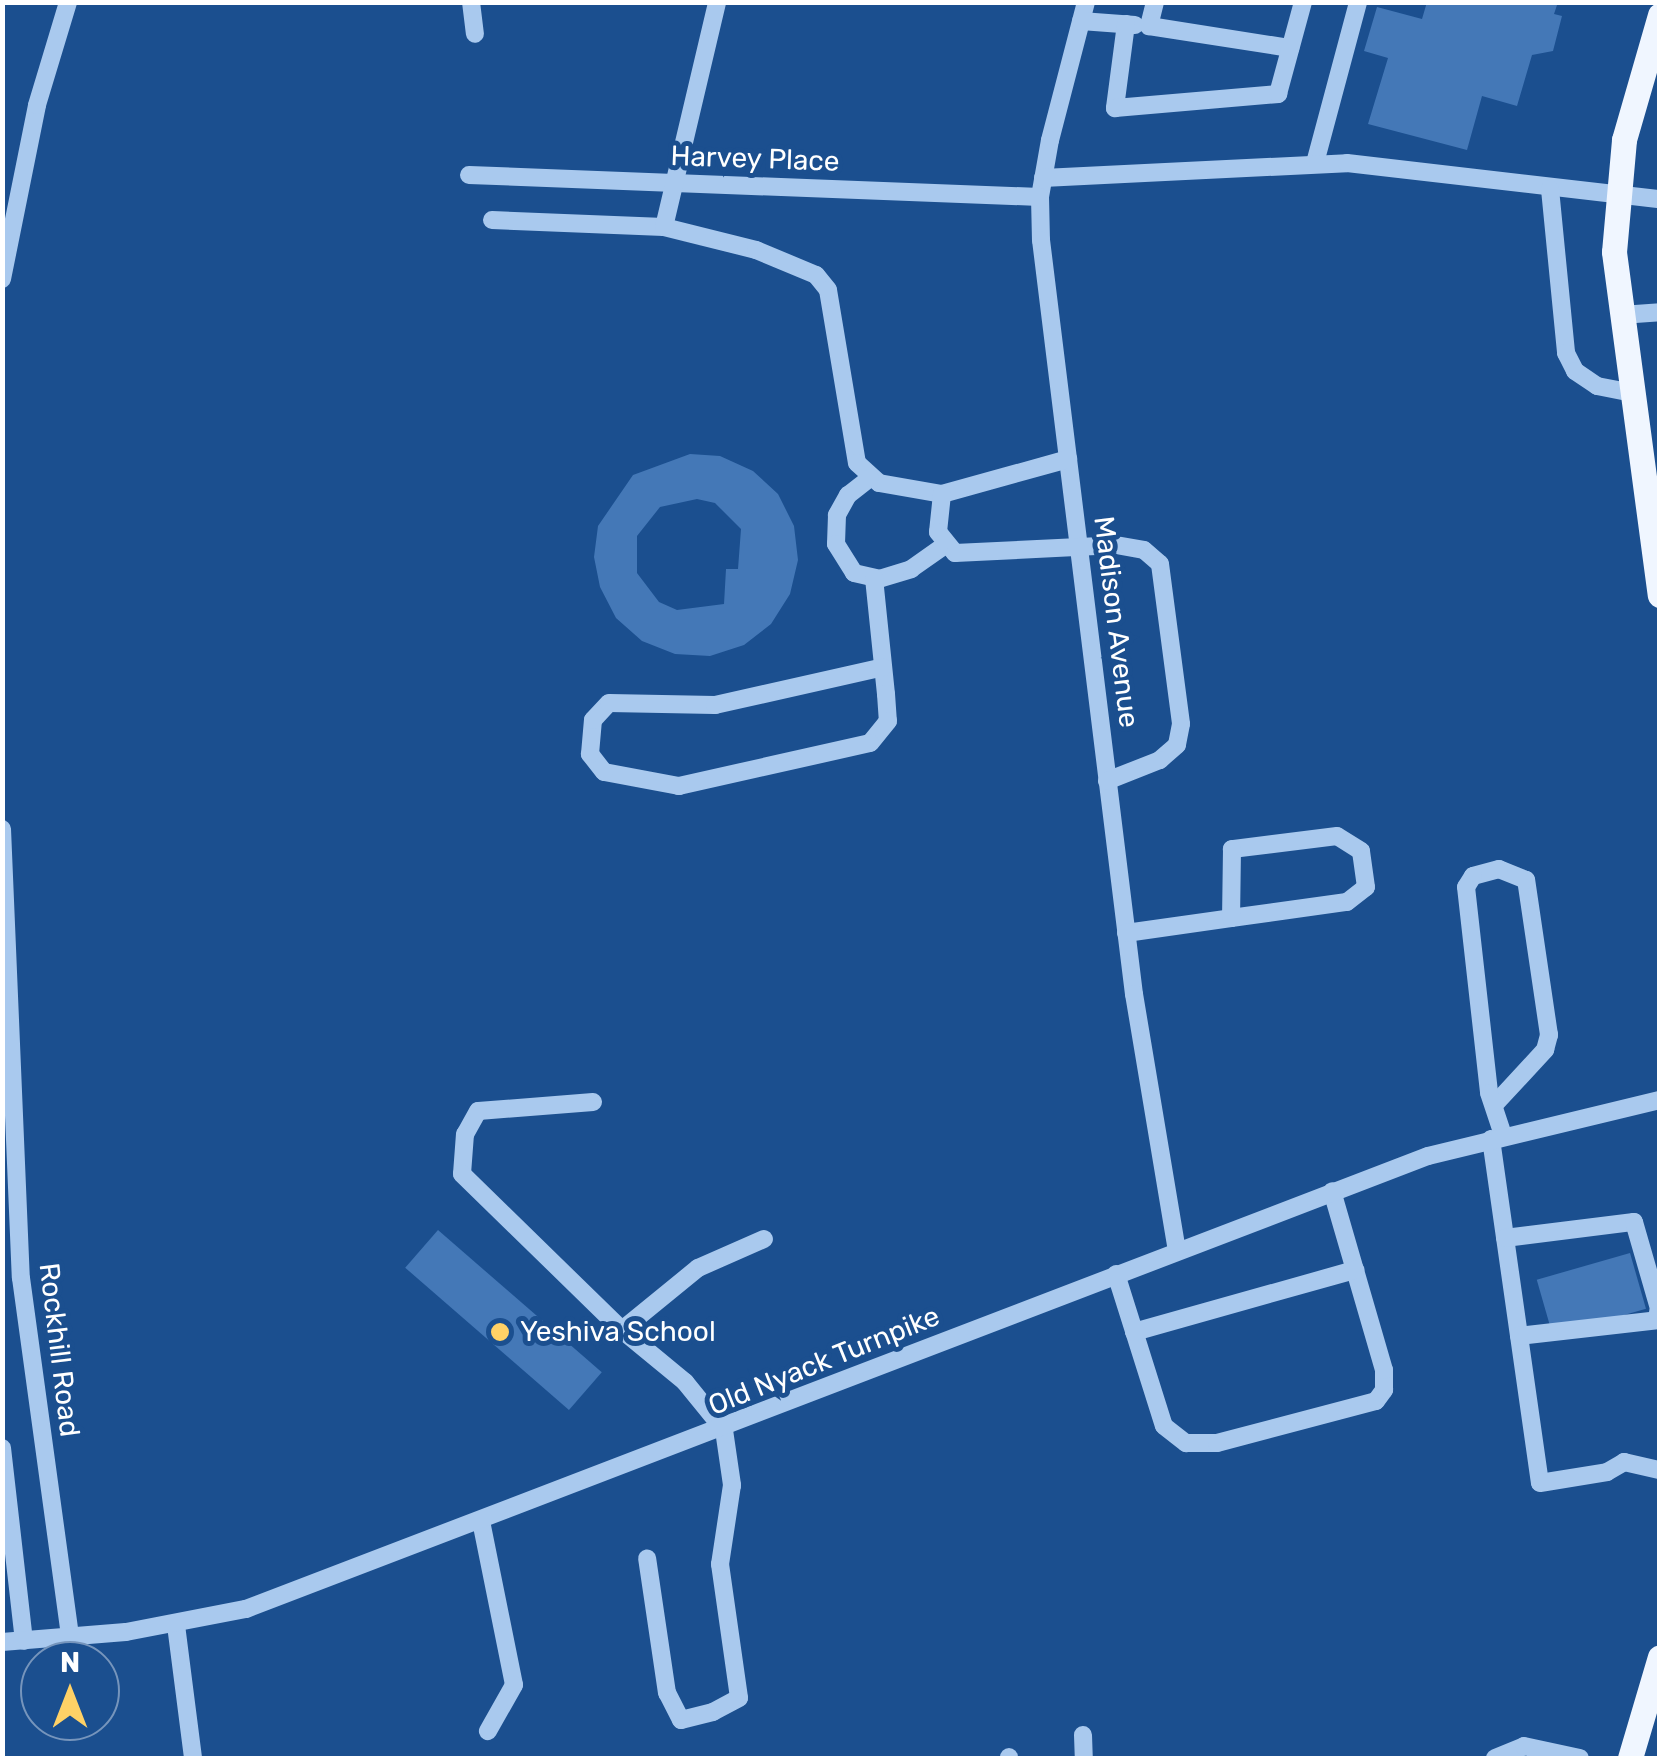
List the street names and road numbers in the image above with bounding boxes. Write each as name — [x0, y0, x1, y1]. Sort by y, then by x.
street label: Harvey Place — [670, 139, 840, 179]
street label: Madison Avenue — [1086, 514, 1146, 730]
street label: Rockhill Road — [32, 1261, 86, 1439]
street label: Old Nyack Turnpike — [703, 1299, 945, 1423]

